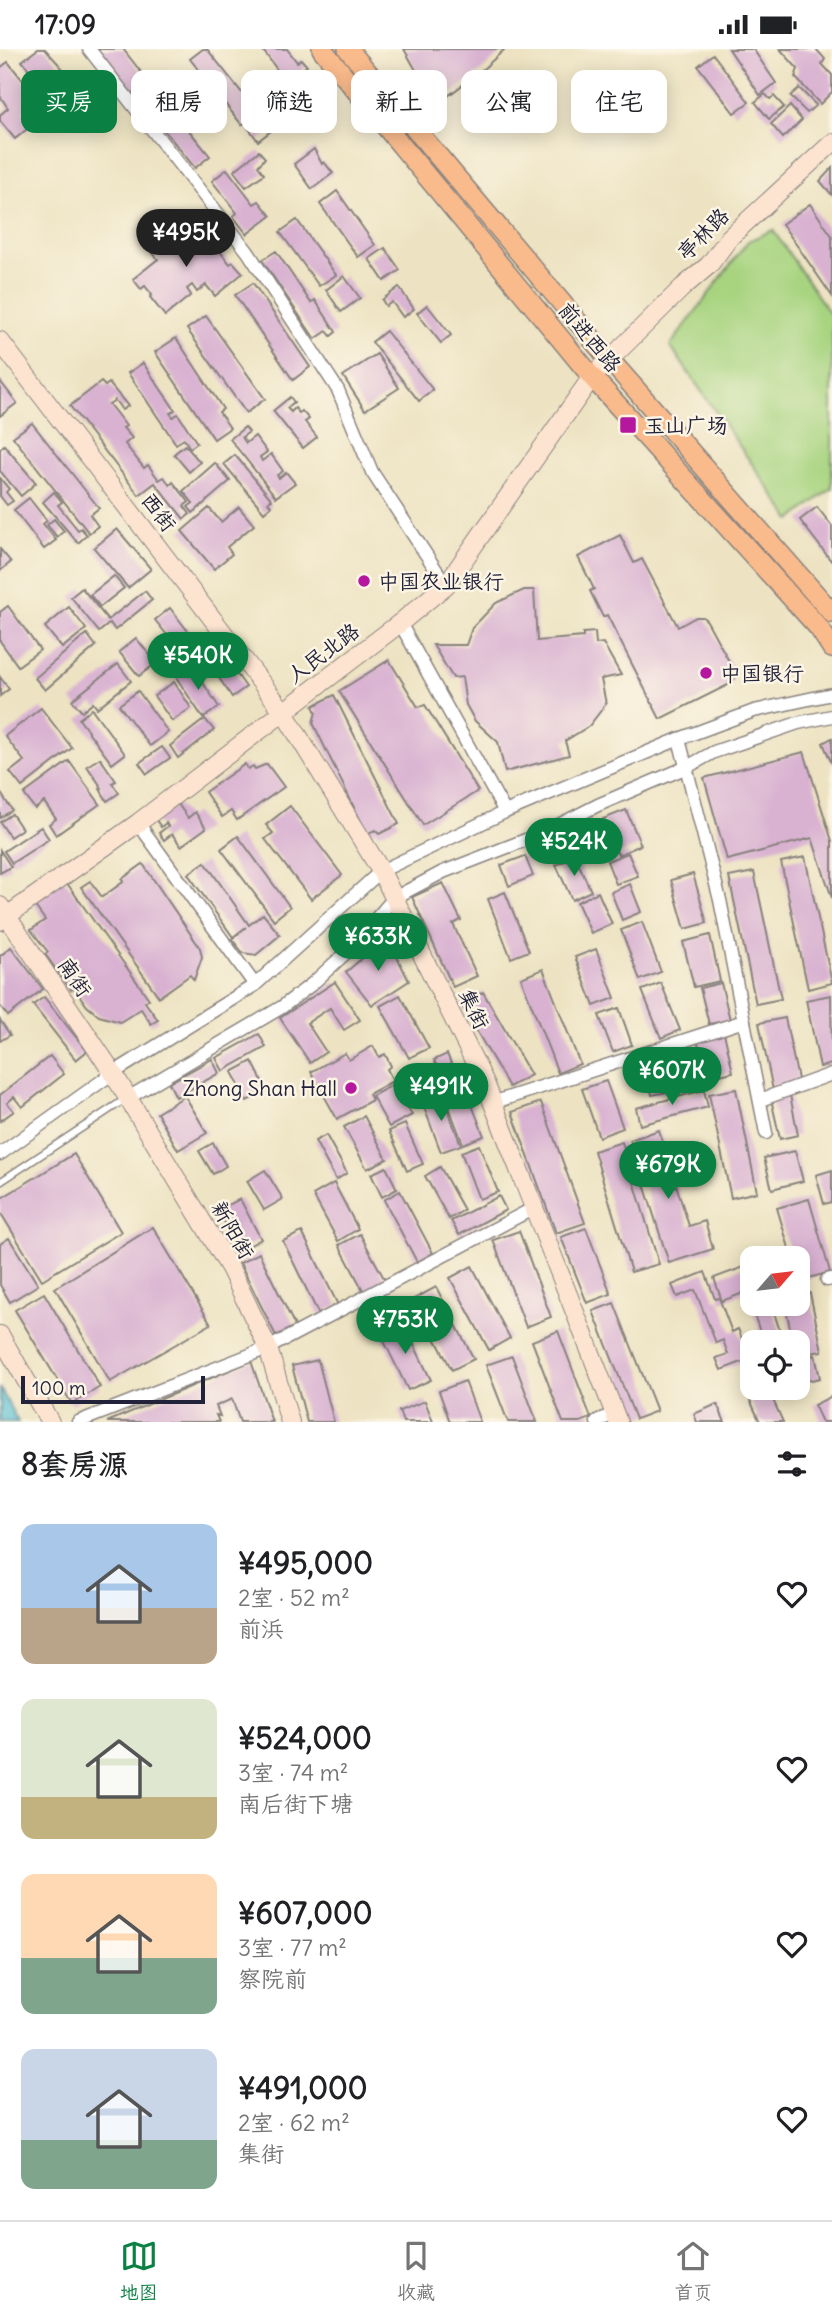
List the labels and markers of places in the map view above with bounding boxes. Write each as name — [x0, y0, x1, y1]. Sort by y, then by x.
pin: ¥495K — [137, 209, 235, 269]
place label: 玉山广场 — [644, 412, 728, 439]
marker: 玉山广场 — [618, 415, 638, 435]
place label: 中国农业银行 — [378, 568, 504, 595]
marker: 中国农业银行 — [356, 573, 372, 589]
pin: ¥540K — [149, 633, 247, 692]
place label: 中国银行 — [720, 660, 804, 687]
marker: 中国银行 — [698, 665, 714, 681]
pin: ¥524K — [525, 819, 623, 878]
pin: ¥633K — [329, 913, 427, 973]
pin: ¥607K — [623, 1047, 721, 1107]
pin: ¥491K — [392, 1063, 490, 1123]
place label: Zhong Shan Hall — [183, 1075, 337, 1102]
marker: Zhong Shan Hall — [343, 1080, 359, 1096]
pin: ¥679K — [619, 1141, 717, 1201]
pin: ¥753K — [356, 1297, 454, 1356]

